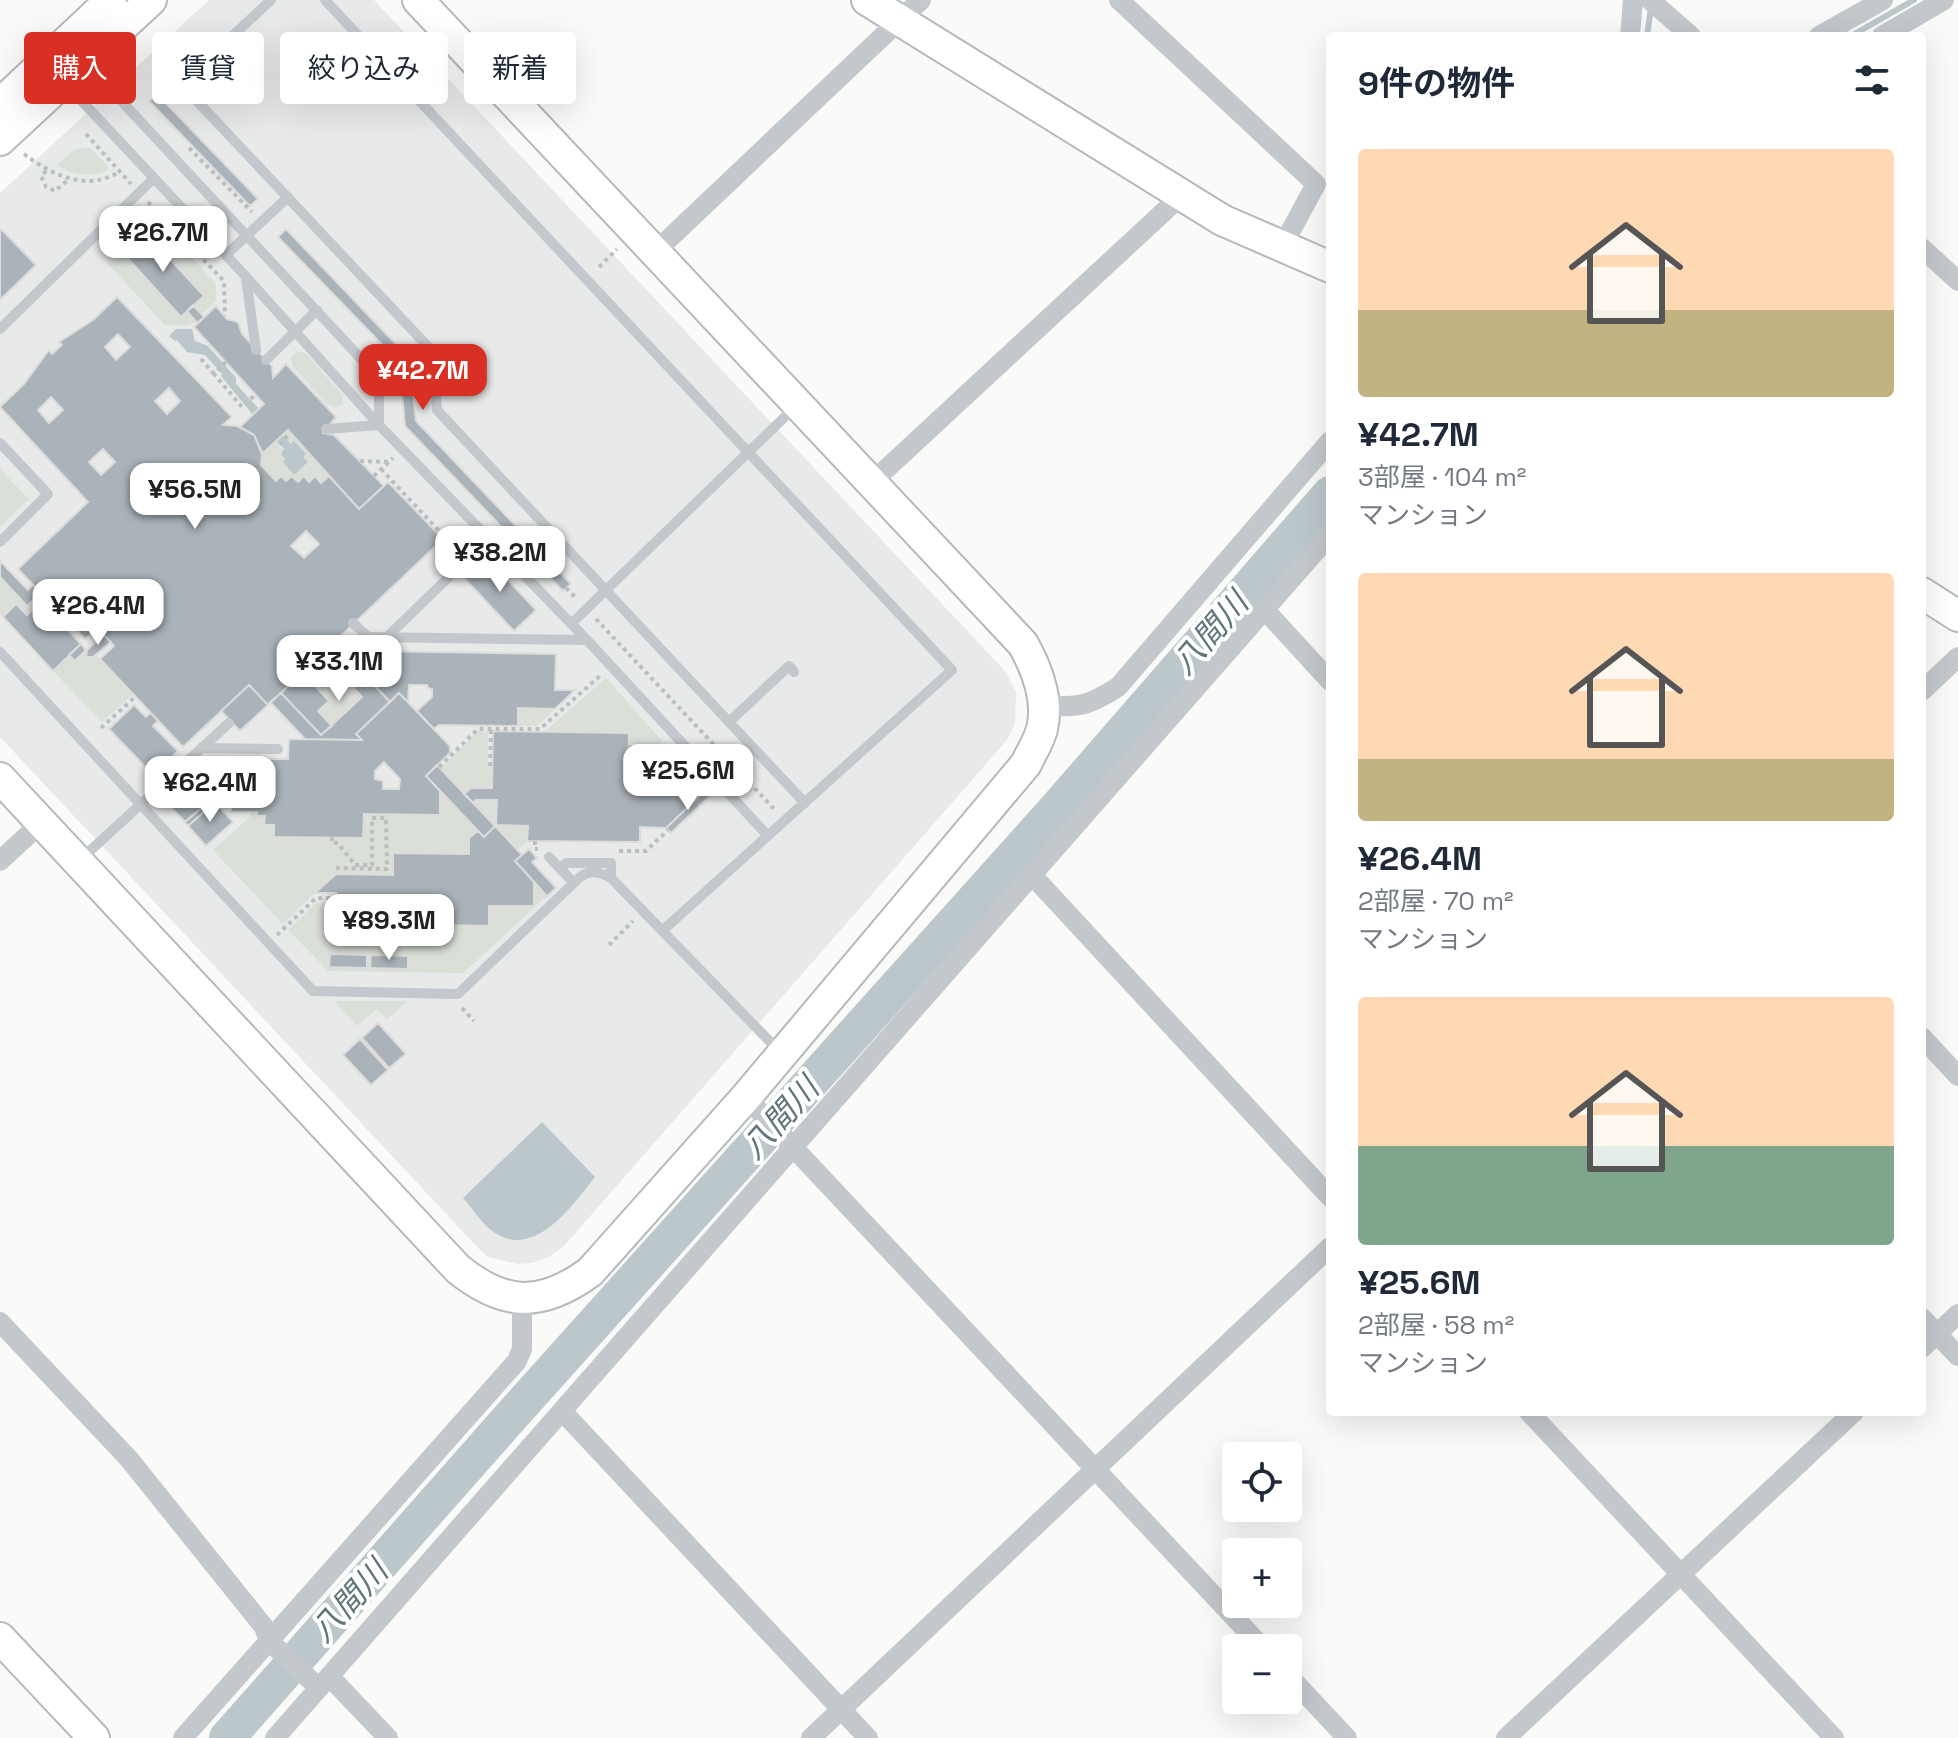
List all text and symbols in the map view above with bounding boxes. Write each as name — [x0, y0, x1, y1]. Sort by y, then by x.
chip: 購入 — [24, 32, 136, 104]
chip: 賃貸 — [152, 32, 264, 104]
chip: 絞り込み — [280, 32, 448, 104]
chip: 新着 — [464, 32, 576, 104]
icon: filters — [1850, 58, 1894, 102]
text: 9件の物件 — [1358, 62, 1515, 105]
icon: home — [1554, 201, 1698, 345]
pin: ¥26.7M — [98, 206, 228, 274]
text: ¥26.7M — [117, 215, 209, 249]
pin: ¥42.7M — [358, 344, 488, 412]
text: ¥42.7M — [377, 353, 469, 387]
text: ¥42.7M — [1358, 413, 1479, 456]
text: 3部屋 · 104 m² — [1358, 460, 1526, 494]
pin: ¥56.5M — [130, 463, 260, 531]
text: ¥56.5M — [148, 472, 242, 506]
text: マンション — [1358, 498, 1488, 532]
pin: ¥38.2M — [435, 526, 565, 594]
text: ¥38.2M — [453, 535, 547, 569]
pin: ¥26.4M — [33, 579, 163, 647]
water label: 八間川 — [1163, 581, 1259, 682]
text: ¥26.4M — [51, 588, 145, 622]
icon: home — [1554, 625, 1698, 769]
pin: ¥33.1M — [274, 635, 404, 703]
text: ¥33.1M — [295, 644, 383, 678]
pin: ¥25.6M — [623, 744, 753, 812]
text: ¥25.6M — [641, 753, 735, 787]
pin: ¥62.4M — [145, 756, 275, 824]
text: ¥62.4M — [163, 765, 257, 799]
text: ¥26.4M — [1358, 837, 1482, 880]
text: 2部屋 · 70 m² — [1358, 884, 1514, 918]
pin: ¥89.3M — [324, 894, 454, 962]
text: ¥89.3M — [342, 903, 436, 937]
text: マンション — [1358, 922, 1488, 956]
icon: home — [1554, 1049, 1698, 1193]
water label: 八間川 — [733, 1067, 829, 1167]
text: ¥25.6M — [1358, 1261, 1480, 1304]
text: 2部屋 · 58 m² — [1358, 1308, 1514, 1342]
text: マンション — [1358, 1346, 1488, 1380]
map controls — [1222, 1442, 1302, 1714]
button: locate — [1222, 1442, 1302, 1522]
button: + — [1222, 1538, 1302, 1618]
water label: 八間川 — [302, 1550, 398, 1650]
button: − — [1222, 1634, 1302, 1714]

